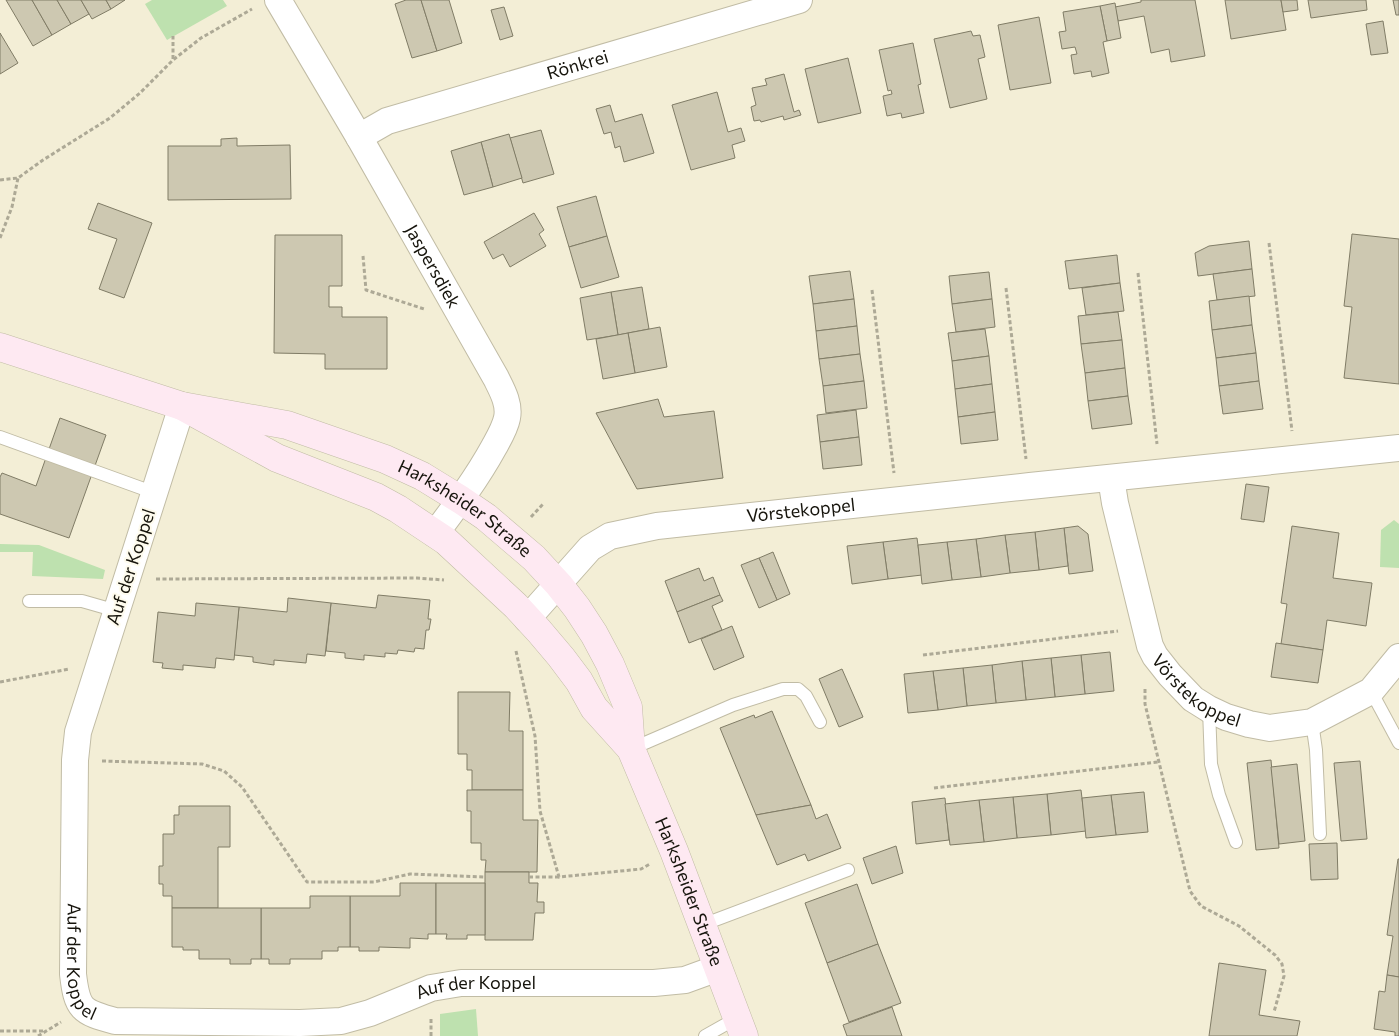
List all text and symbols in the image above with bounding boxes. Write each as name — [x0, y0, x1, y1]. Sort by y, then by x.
street label: Rönkrei — [544, 45, 611, 84]
street label: Jaspersdiek — [401, 220, 466, 312]
street label: Harksheider Straße — [395, 455, 537, 561]
street label: Vörstekoppel — [745, 493, 856, 526]
street label: Auf der Koppel — [101, 506, 159, 628]
street label: Vörstekoppel — [1148, 649, 1244, 731]
street label: Harksheider Straße — [651, 813, 728, 969]
street label: Auf der Koppel — [63, 903, 100, 1024]
street label: Auf der Koppel — [412, 971, 536, 1003]

